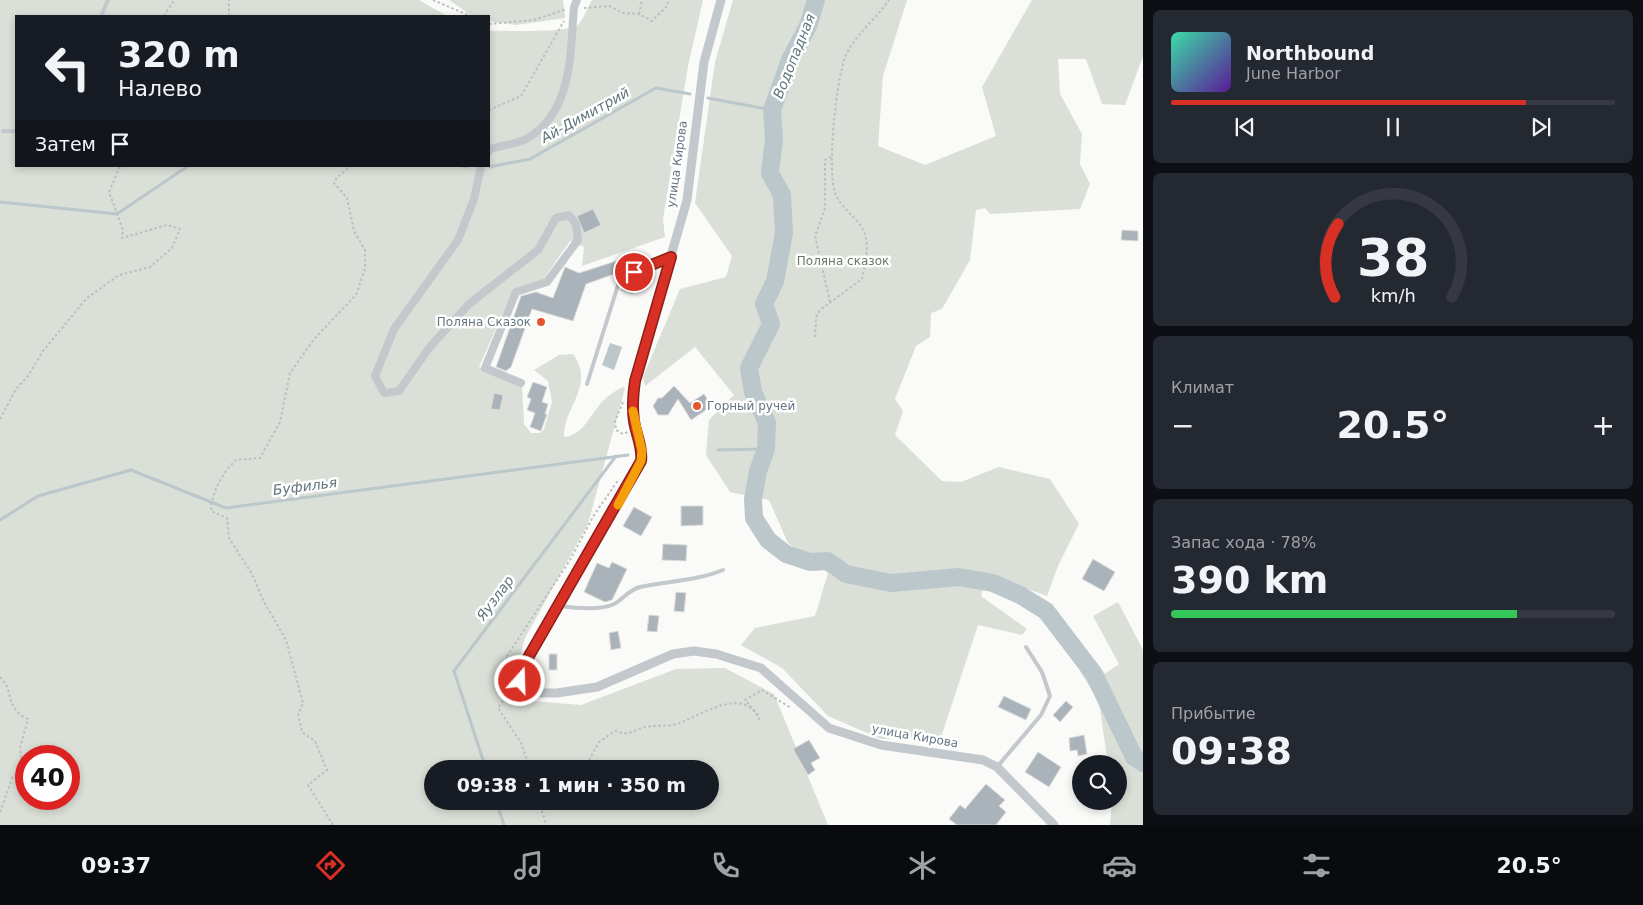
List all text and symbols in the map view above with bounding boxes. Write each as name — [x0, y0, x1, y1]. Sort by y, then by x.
water label: Водопадная — [770, 11, 818, 101]
icon: left — [35, 35, 100, 100]
text: 320 m — [118, 35, 240, 75]
text: Northbound — [1246, 42, 1374, 64]
text: June Harbor — [1246, 64, 1341, 83]
text: Налево — [118, 76, 202, 101]
water label: Ай-Димитрий — [537, 84, 632, 146]
icon: previous — [1231, 113, 1259, 141]
icon: pause — [1379, 113, 1407, 141]
icon: next — [1527, 113, 1555, 141]
street label: улица Кирова — [664, 120, 690, 208]
icon: arrive — [106, 130, 134, 158]
text: Затем — [35, 133, 96, 155]
text: 38 — [1357, 228, 1429, 288]
pin — [613, 251, 655, 293]
park label: Поляна сказок — [797, 254, 889, 268]
icon: arrive — [620, 258, 648, 286]
text: km/h — [1370, 285, 1416, 306]
place label: Поляна Сказок — [437, 315, 531, 329]
marker: Поляна Сказок — [535, 316, 547, 328]
text: Климат — [1171, 378, 1234, 397]
place label: Горный ручей — [707, 399, 795, 413]
marker: Горный ручей — [691, 400, 703, 412]
text: 20.5° — [1337, 403, 1449, 447]
text: − — [1171, 409, 1194, 442]
text: + — [1592, 409, 1615, 442]
water label: Буфилья — [272, 474, 338, 498]
text: Запас хода · 78% — [1171, 533, 1316, 552]
text: 390 km — [1171, 558, 1328, 602]
water label: Яузлар — [472, 572, 517, 624]
position arrow — [493, 654, 545, 706]
text: Прибытие — [1171, 704, 1256, 723]
street label: улица Кирова — [871, 721, 959, 751]
text: 09:38 — [1171, 729, 1292, 773]
speed limit sign: 40 — [15, 745, 80, 810]
map controls — [1072, 755, 1127, 810]
button: search — [1072, 755, 1127, 810]
text: 09:38 · 1 мин · 350 m — [457, 774, 686, 796]
icon: directions — [313, 848, 348, 883]
icon: music — [511, 848, 546, 883]
icon: phone — [708, 848, 743, 883]
icon: climate — [905, 848, 940, 883]
icon: car — [1102, 848, 1137, 883]
icon: filters — [1299, 848, 1334, 883]
text: 09:37 — [81, 853, 151, 878]
text: 20.5° — [1497, 853, 1562, 878]

